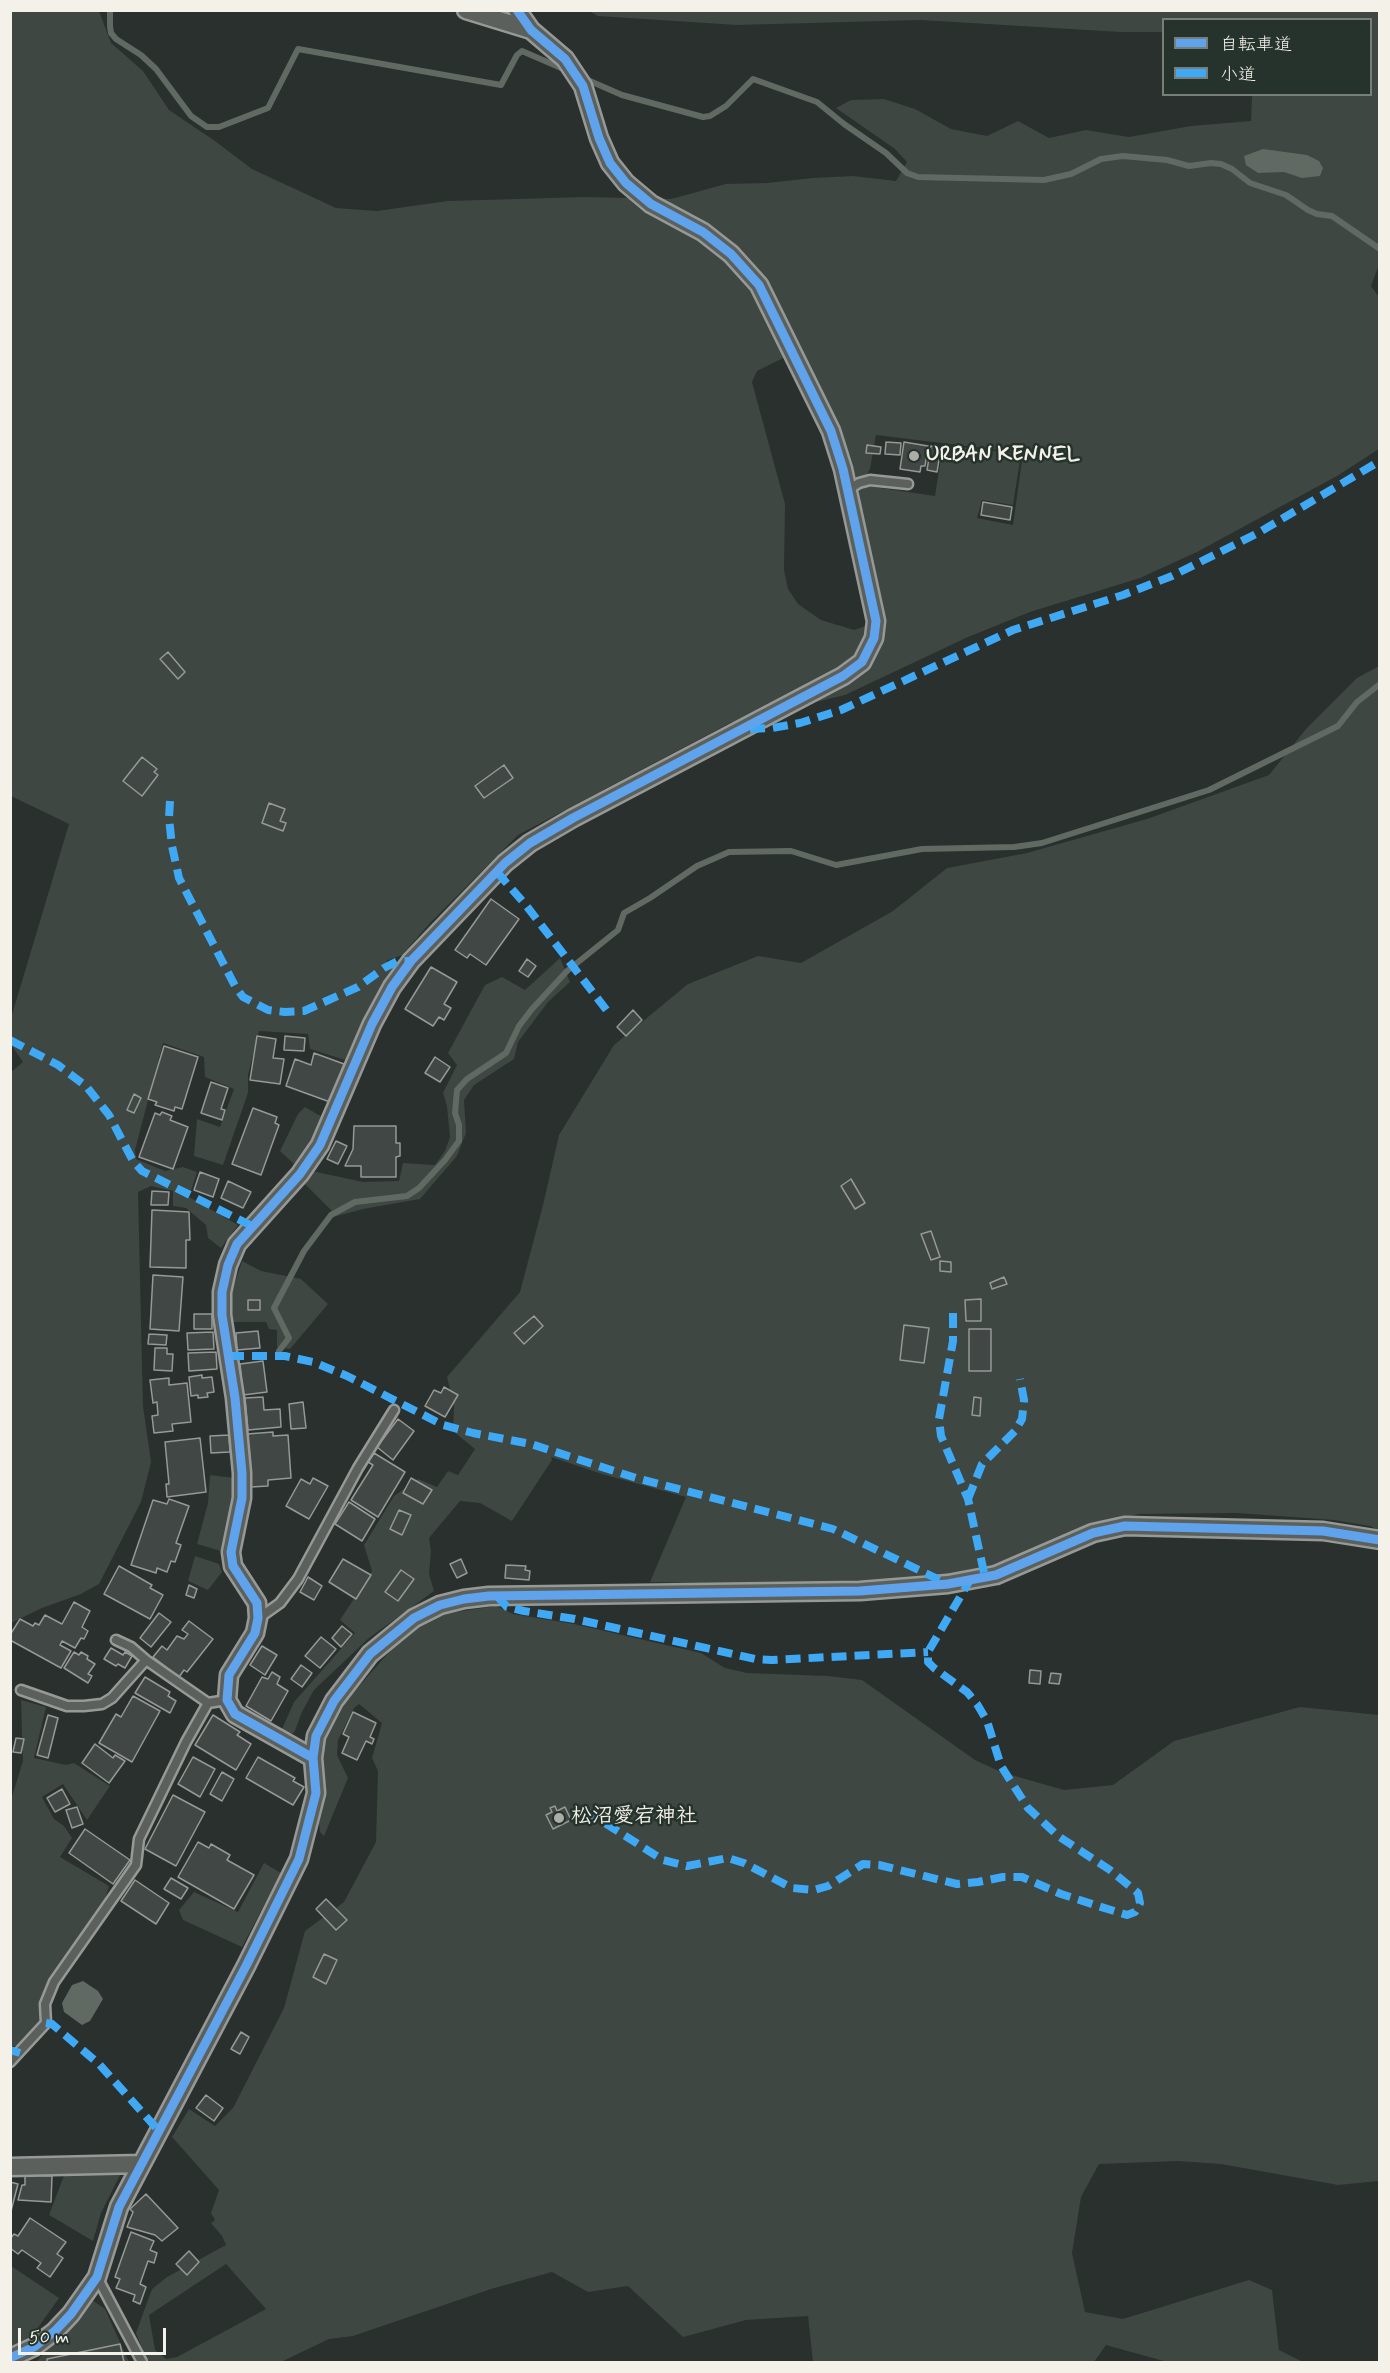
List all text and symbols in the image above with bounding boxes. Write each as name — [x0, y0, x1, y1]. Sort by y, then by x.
legend — [1162, 18, 1372, 96]
text: 自転車道 — [1220, 33, 1292, 57]
text: 小道 — [1220, 63, 1256, 87]
place label: URBAN KENNEL — [926, 443, 1080, 469]
marker: URBAN KENNEL — [907, 449, 921, 463]
place label: 松沼愛宕神社 — [571, 1805, 697, 1831]
marker: 松沼愛宕神社 — [552, 1811, 566, 1825]
scale bar — [21, 2316, 170, 2354]
text: 50 m — [29, 2326, 69, 2350]

